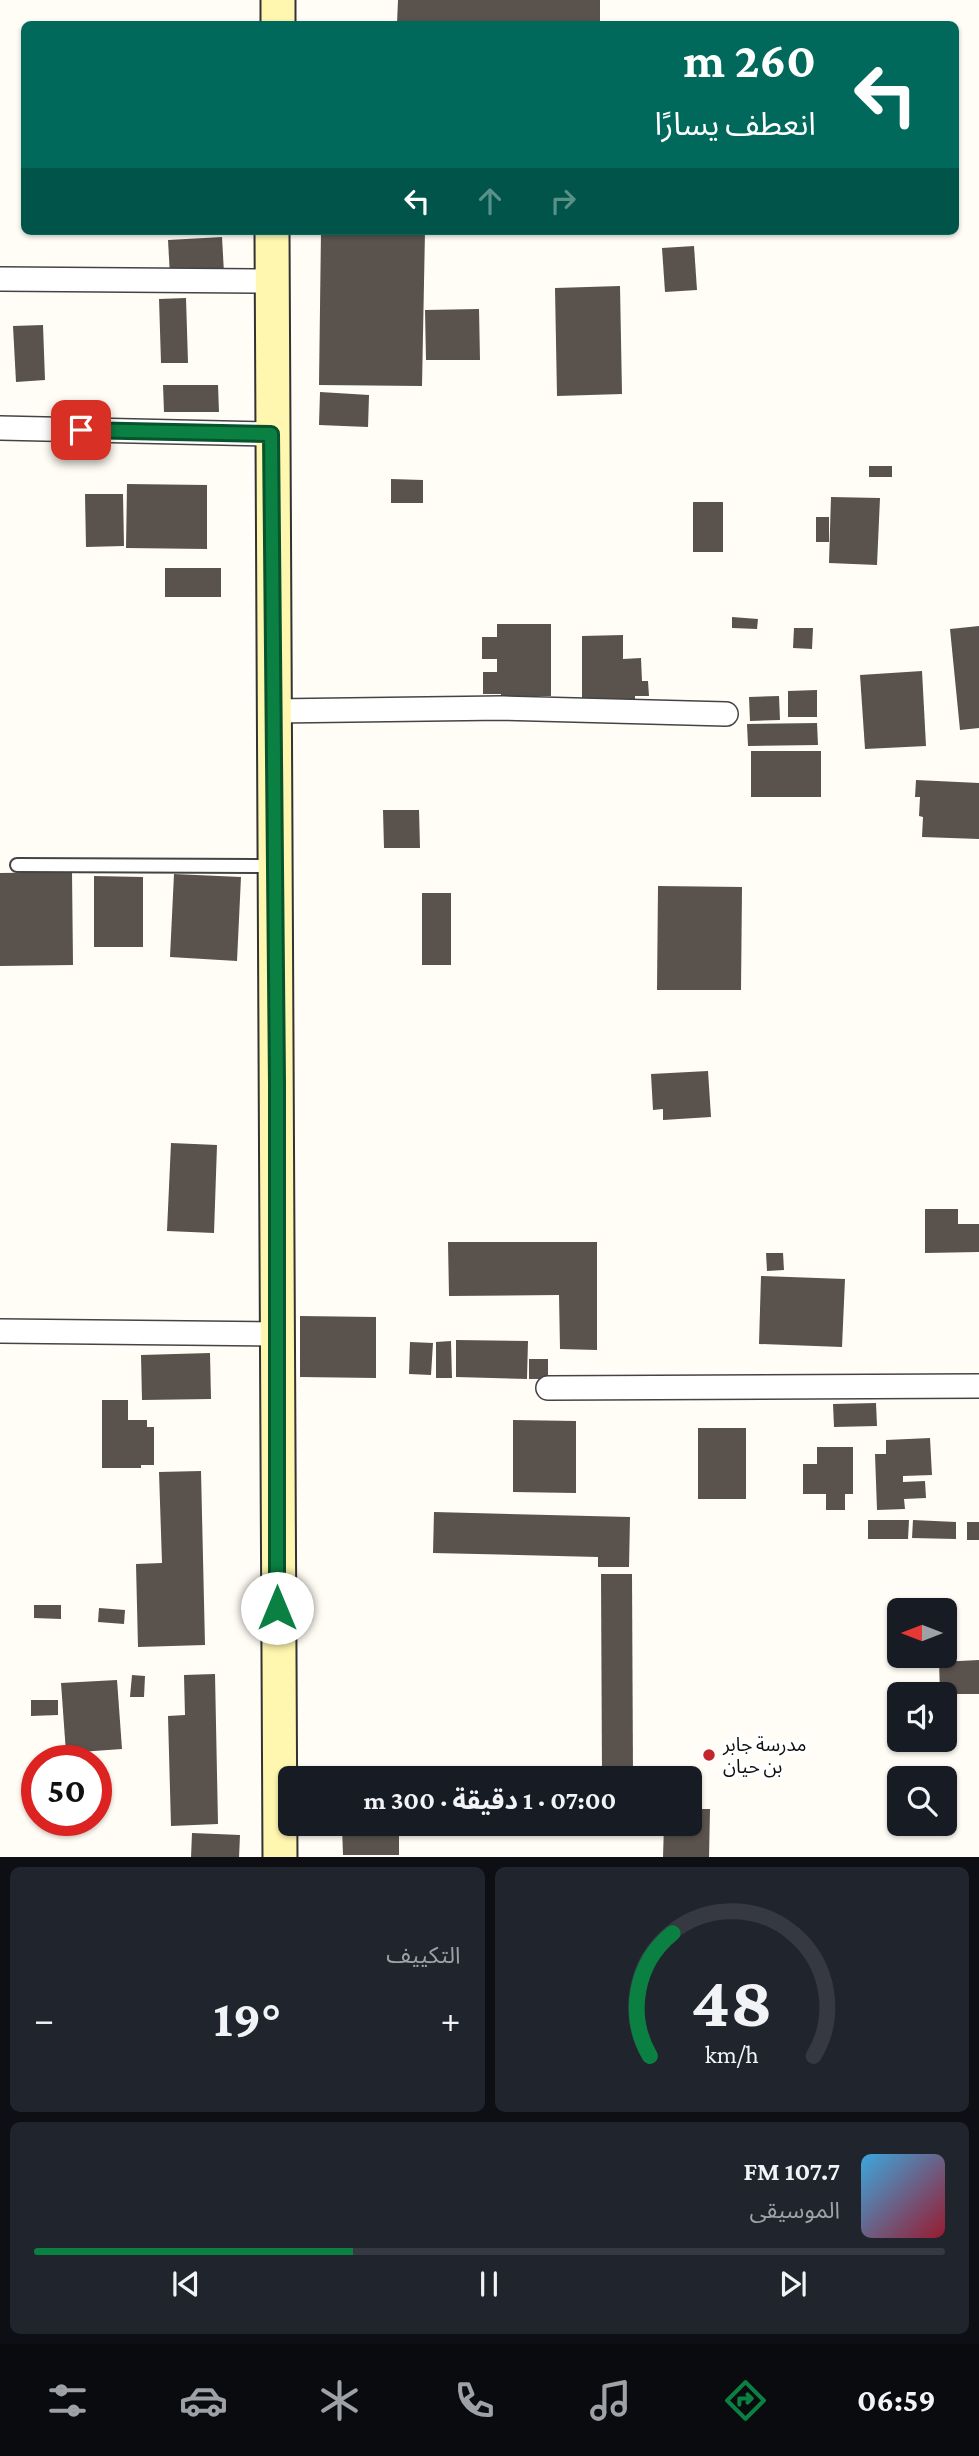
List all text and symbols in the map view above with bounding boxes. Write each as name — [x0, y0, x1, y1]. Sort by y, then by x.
text: 260 m — [684, 33, 816, 88]
icon: left — [840, 49, 931, 140]
text: انعطف يسارًا — [655, 106, 816, 142]
icon: left — [398, 182, 436, 220]
icon: ahead — [471, 182, 509, 220]
icon: right — [544, 182, 582, 220]
pin — [51, 400, 111, 460]
icon: arrive — [62, 411, 100, 449]
position arrow — [240, 1571, 314, 1645]
north arrow — [887, 1598, 957, 1668]
map controls — [887, 1598, 957, 1836]
button: sound — [887, 1682, 957, 1752]
place label: مدرسة جابر بن حيان — [722, 1734, 807, 1778]
speed limit sign: 50 — [21, 1745, 112, 1836]
marker: مدرسة جابر بن حيان — [701, 1747, 717, 1763]
button: search — [887, 1766, 957, 1836]
text: 07:00 · 1 دقيقة · 300 m — [364, 1786, 616, 1815]
text: التكييف — [386, 1942, 461, 1968]
text: 48 — [691, 1961, 773, 2042]
text: 19° — [213, 1989, 281, 2047]
text: − — [34, 1998, 54, 2040]
text: + — [440, 1998, 461, 2040]
text: km/h — [705, 2040, 759, 2067]
text: 107.7 FM — [743, 2157, 840, 2186]
text: الموسيقى — [749, 2197, 840, 2223]
icon: previous — [167, 2265, 205, 2303]
icon: pause — [470, 2265, 508, 2303]
icon: next — [774, 2265, 812, 2303]
icon: filters — [43, 2376, 92, 2425]
icon: car — [179, 2376, 228, 2425]
icon: climate — [315, 2376, 364, 2425]
icon: phone — [450, 2376, 499, 2425]
icon: music — [586, 2376, 635, 2425]
icon: directions — [721, 2376, 770, 2425]
text: 06:59 — [857, 2382, 936, 2418]

